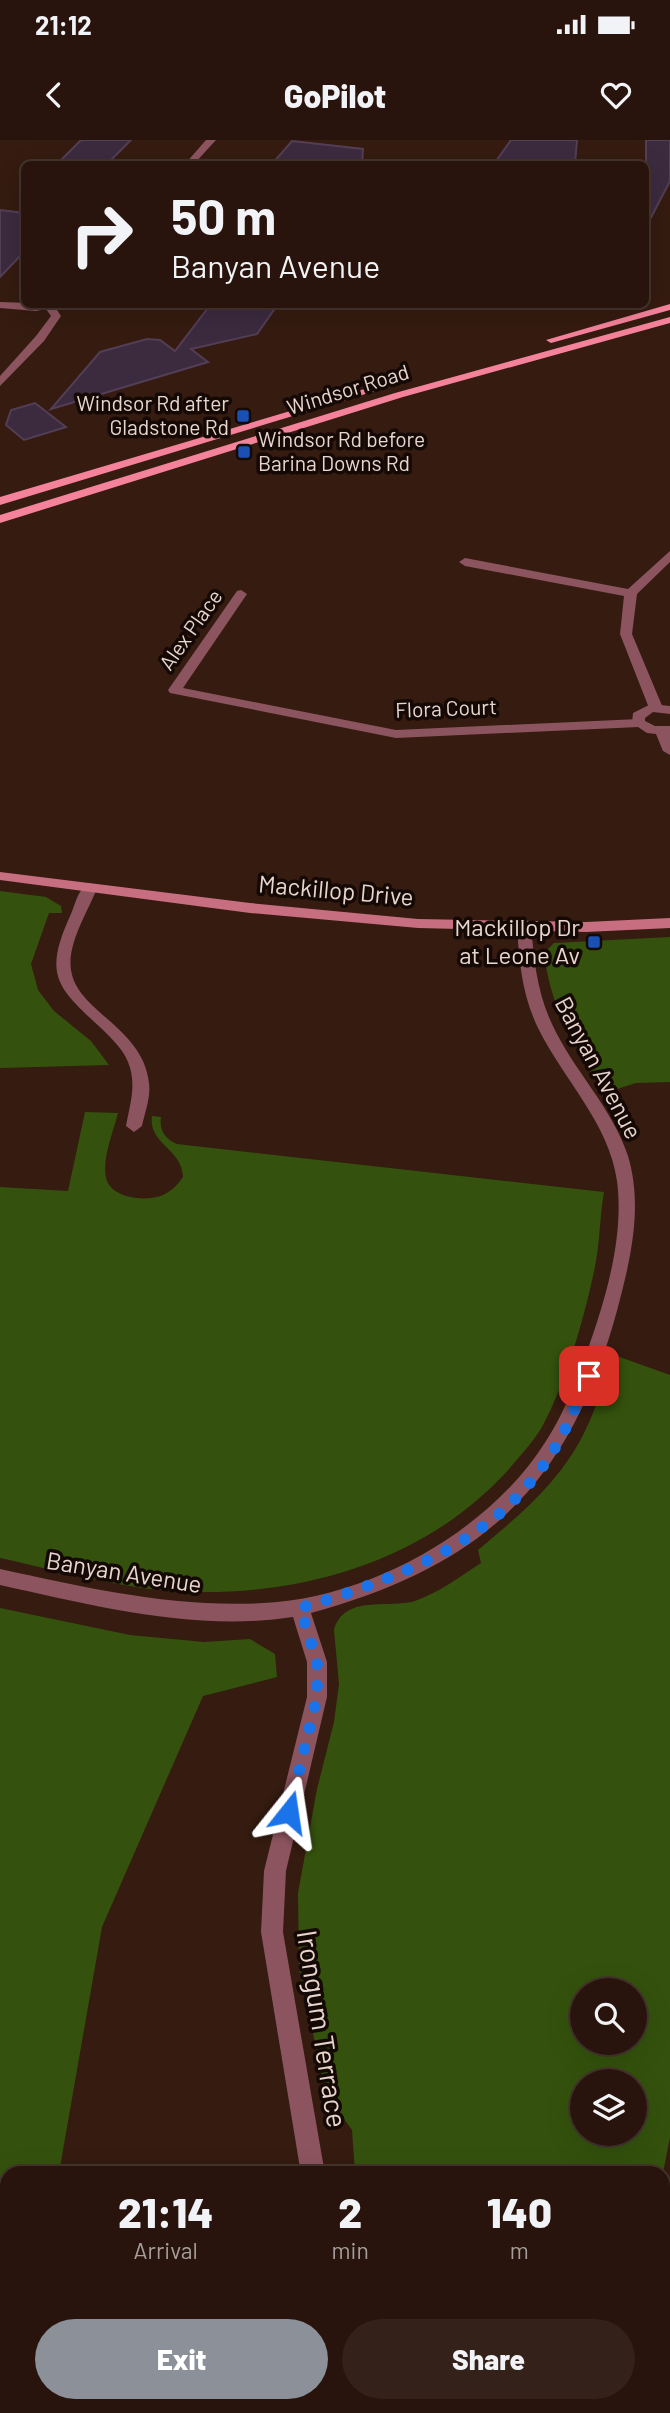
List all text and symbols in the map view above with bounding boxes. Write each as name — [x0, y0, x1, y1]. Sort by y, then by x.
text: 21:12 — [35, 9, 92, 40]
icon: back — [35, 76, 73, 114]
text: GoPilot — [284, 76, 386, 114]
icon: heart — [597, 76, 635, 114]
text: 50 m — [171, 186, 276, 245]
icon: right — [56, 189, 147, 280]
text: Banyan Avenue — [171, 246, 380, 284]
street label: Windsor Road — [284, 358, 412, 419]
place label: Windsor Rd after Gladstone Rd — [76, 390, 229, 439]
marker: Windsor Rd after Gladstone Rd — [235, 408, 251, 424]
place label: Windsor Rd before Barina Downs Rd — [258, 426, 425, 475]
marker: Windsor Rd before Barina Downs Rd — [236, 444, 252, 460]
street label: Alex Place — [153, 584, 227, 674]
street label: Flora Court — [395, 693, 497, 722]
street label: Mackillop Drive — [257, 868, 415, 911]
place label: Mackillop Dr at Leone Av — [454, 912, 580, 969]
marker: Mackillop Dr at Leone Av — [586, 934, 602, 950]
street label: Banyan Avenue — [550, 991, 649, 1143]
pin — [559, 1346, 619, 1406]
icon: arrive — [570, 1357, 608, 1395]
street label: Banyan Avenue — [44, 1545, 204, 1598]
position arrow — [252, 1775, 326, 1849]
street label: Irongum Terrace — [291, 1928, 355, 2130]
map controls — [570, 1978, 647, 2146]
button: search — [570, 1978, 647, 2055]
button: layers — [570, 2069, 647, 2146]
text: 21:14 — [118, 2186, 213, 2236]
text: 2 — [338, 2186, 362, 2236]
text: 140 — [487, 2186, 552, 2236]
text: Arrival — [134, 2236, 198, 2264]
text: min — [332, 2236, 369, 2264]
text: m — [510, 2236, 529, 2264]
button: Exit — [35, 2319, 328, 2399]
button: Share — [342, 2319, 635, 2399]

